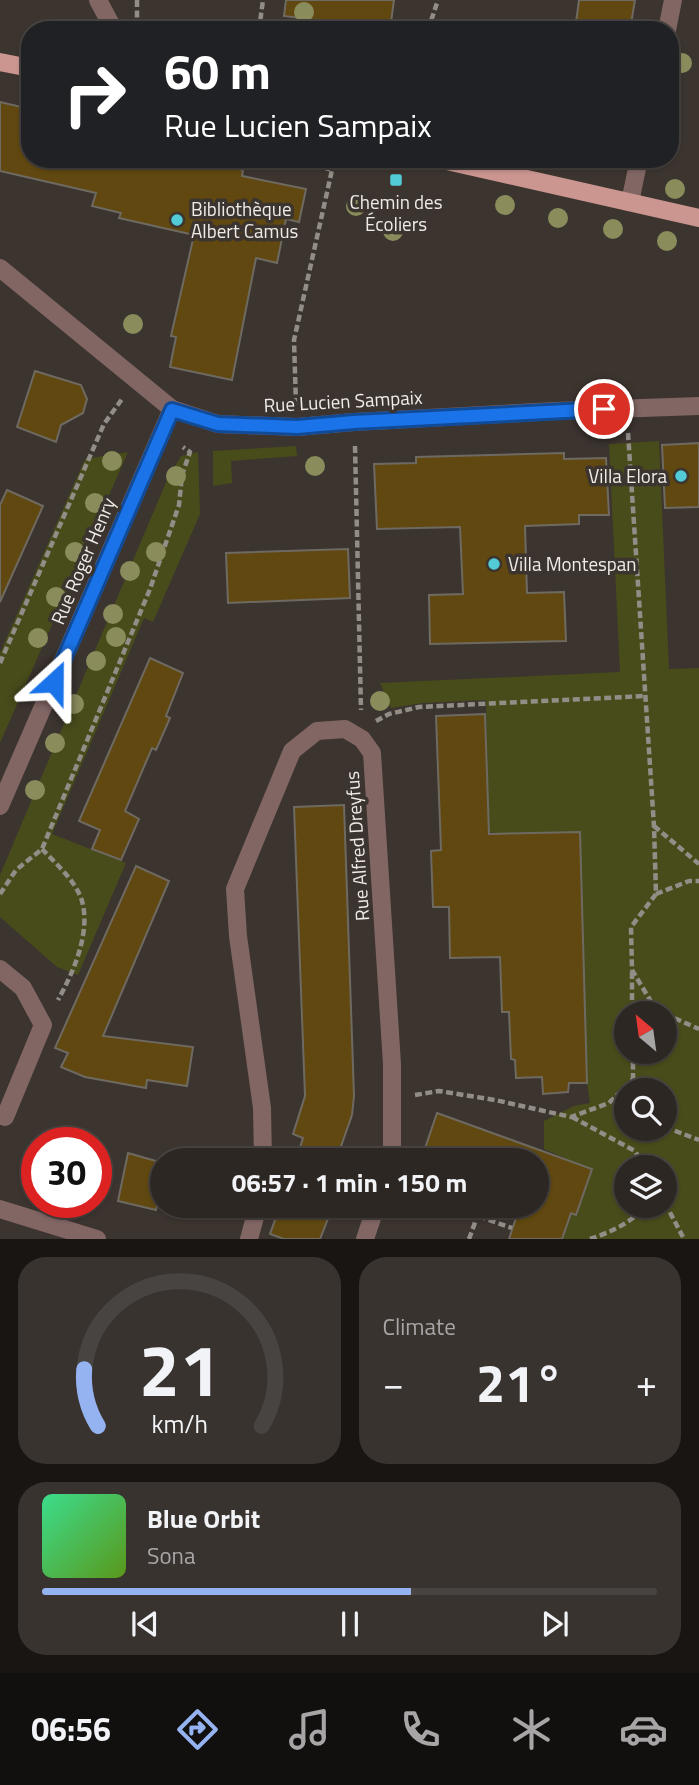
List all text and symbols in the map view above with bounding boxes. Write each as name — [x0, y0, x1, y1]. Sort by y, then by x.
text: 60 m — [164, 33, 271, 108]
icon: right — [49, 49, 140, 140]
text: Rue Lucien Sampaix — [164, 101, 432, 149]
marker: Chemin des Écoliers — [388, 172, 404, 188]
place label: Chemin des Écoliers — [349, 187, 443, 238]
place label: Bibliothèque Albert Camus — [191, 194, 299, 245]
marker: Bibliothèque Albert Camus — [169, 212, 185, 228]
pin — [574, 379, 634, 439]
street label: Rue Lucien Sampaix — [263, 382, 424, 419]
icon: arrive — [585, 390, 623, 428]
place label: Villa Elora — [588, 461, 667, 490]
marker: Villa Elora — [673, 468, 689, 484]
street label: Rue Roger Henry — [43, 493, 122, 629]
place label: Villa Montespan — [508, 549, 637, 578]
marker: Villa Montespan — [486, 556, 502, 572]
position arrow — [17, 645, 91, 719]
street label: Rue Alfred Dreyfus — [337, 770, 376, 922]
north arrow — [614, 1001, 677, 1064]
map controls — [614, 1001, 677, 1218]
button: search — [614, 1078, 677, 1141]
speed limit sign: 30 — [21, 1127, 112, 1218]
button: layers — [614, 1155, 677, 1218]
text: 06:57 · 1 min · 150 m — [232, 1163, 467, 1202]
text: Climate — [383, 1309, 456, 1344]
text: 21 — [138, 1315, 220, 1425]
text: 21° — [476, 1343, 563, 1422]
text: − — [383, 1354, 404, 1412]
text: + — [636, 1354, 657, 1412]
text: km/h — [151, 1405, 208, 1443]
text: Blue Orbit — [147, 1499, 260, 1538]
text: Sona — [147, 1538, 195, 1573]
icon: previous — [126, 1605, 164, 1643]
icon: pause — [331, 1605, 369, 1643]
icon: next — [536, 1605, 574, 1643]
text: 06:56 — [31, 1705, 111, 1753]
icon: directions — [173, 1705, 222, 1754]
icon: music — [285, 1705, 334, 1754]
icon: phone — [396, 1705, 445, 1754]
icon: climate — [507, 1705, 556, 1754]
icon: car — [619, 1705, 668, 1754]

